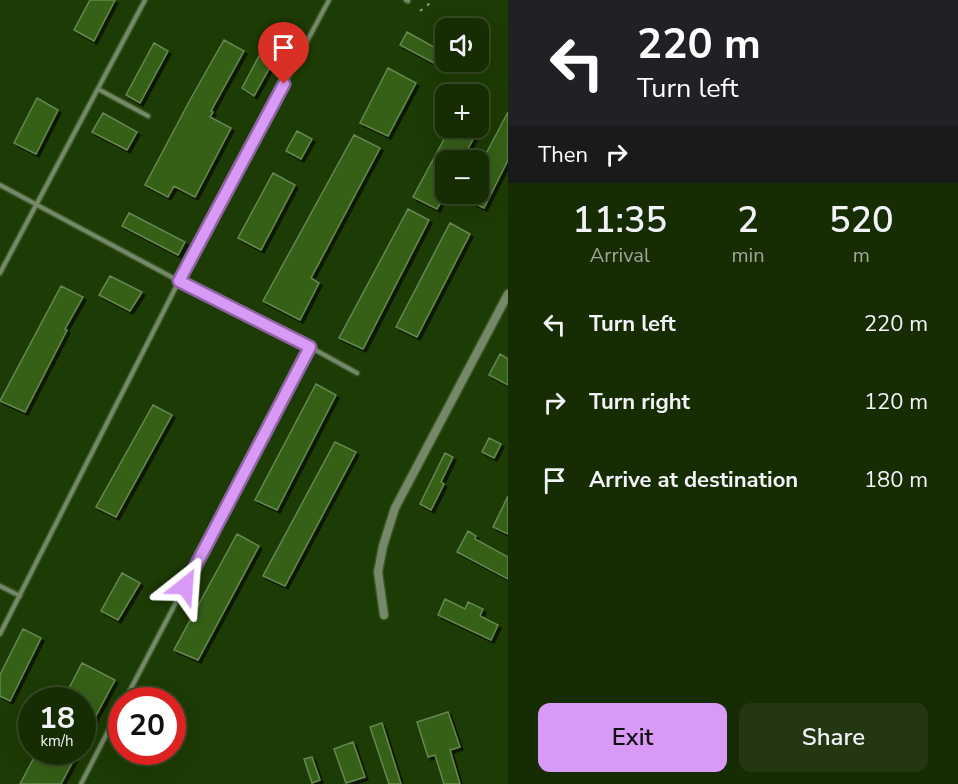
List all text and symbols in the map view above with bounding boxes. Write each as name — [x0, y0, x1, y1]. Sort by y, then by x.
text: 220 m — [637, 16, 761, 73]
map controls — [435, 18, 489, 204]
button: sound — [435, 18, 489, 72]
pin — [258, 22, 309, 84]
icon: left — [538, 24, 616, 102]
icon: arrive — [267, 31, 300, 64]
text: Turn left — [637, 70, 738, 107]
button: + — [435, 84, 489, 138]
icon: right — [600, 138, 633, 171]
text: Then — [538, 140, 588, 170]
button: − — [435, 150, 489, 204]
text: 11:35 — [572, 196, 667, 245]
text: 2 — [737, 196, 759, 245]
text: 520 — [829, 196, 894, 245]
text: Arrival — [590, 242, 650, 269]
text: min — [732, 242, 765, 269]
text: m — [853, 242, 870, 269]
icon: left — [538, 308, 571, 341]
text: Turn left — [589, 309, 676, 339]
text: 220 m — [864, 309, 928, 339]
icon: right — [538, 386, 571, 419]
text: Turn right — [589, 387, 690, 417]
text: 120 m — [864, 387, 928, 417]
icon: arrive — [538, 464, 571, 497]
text: Arrive at destination — [589, 465, 798, 495]
text: 180 m — [864, 465, 928, 495]
position arrow — [153, 554, 217, 618]
speed limit sign: 20 — [108, 687, 186, 765]
text: 18 — [39, 698, 75, 739]
button: Exit — [538, 703, 727, 772]
button: Share — [739, 703, 928, 772]
text: km/h — [40, 731, 74, 751]

